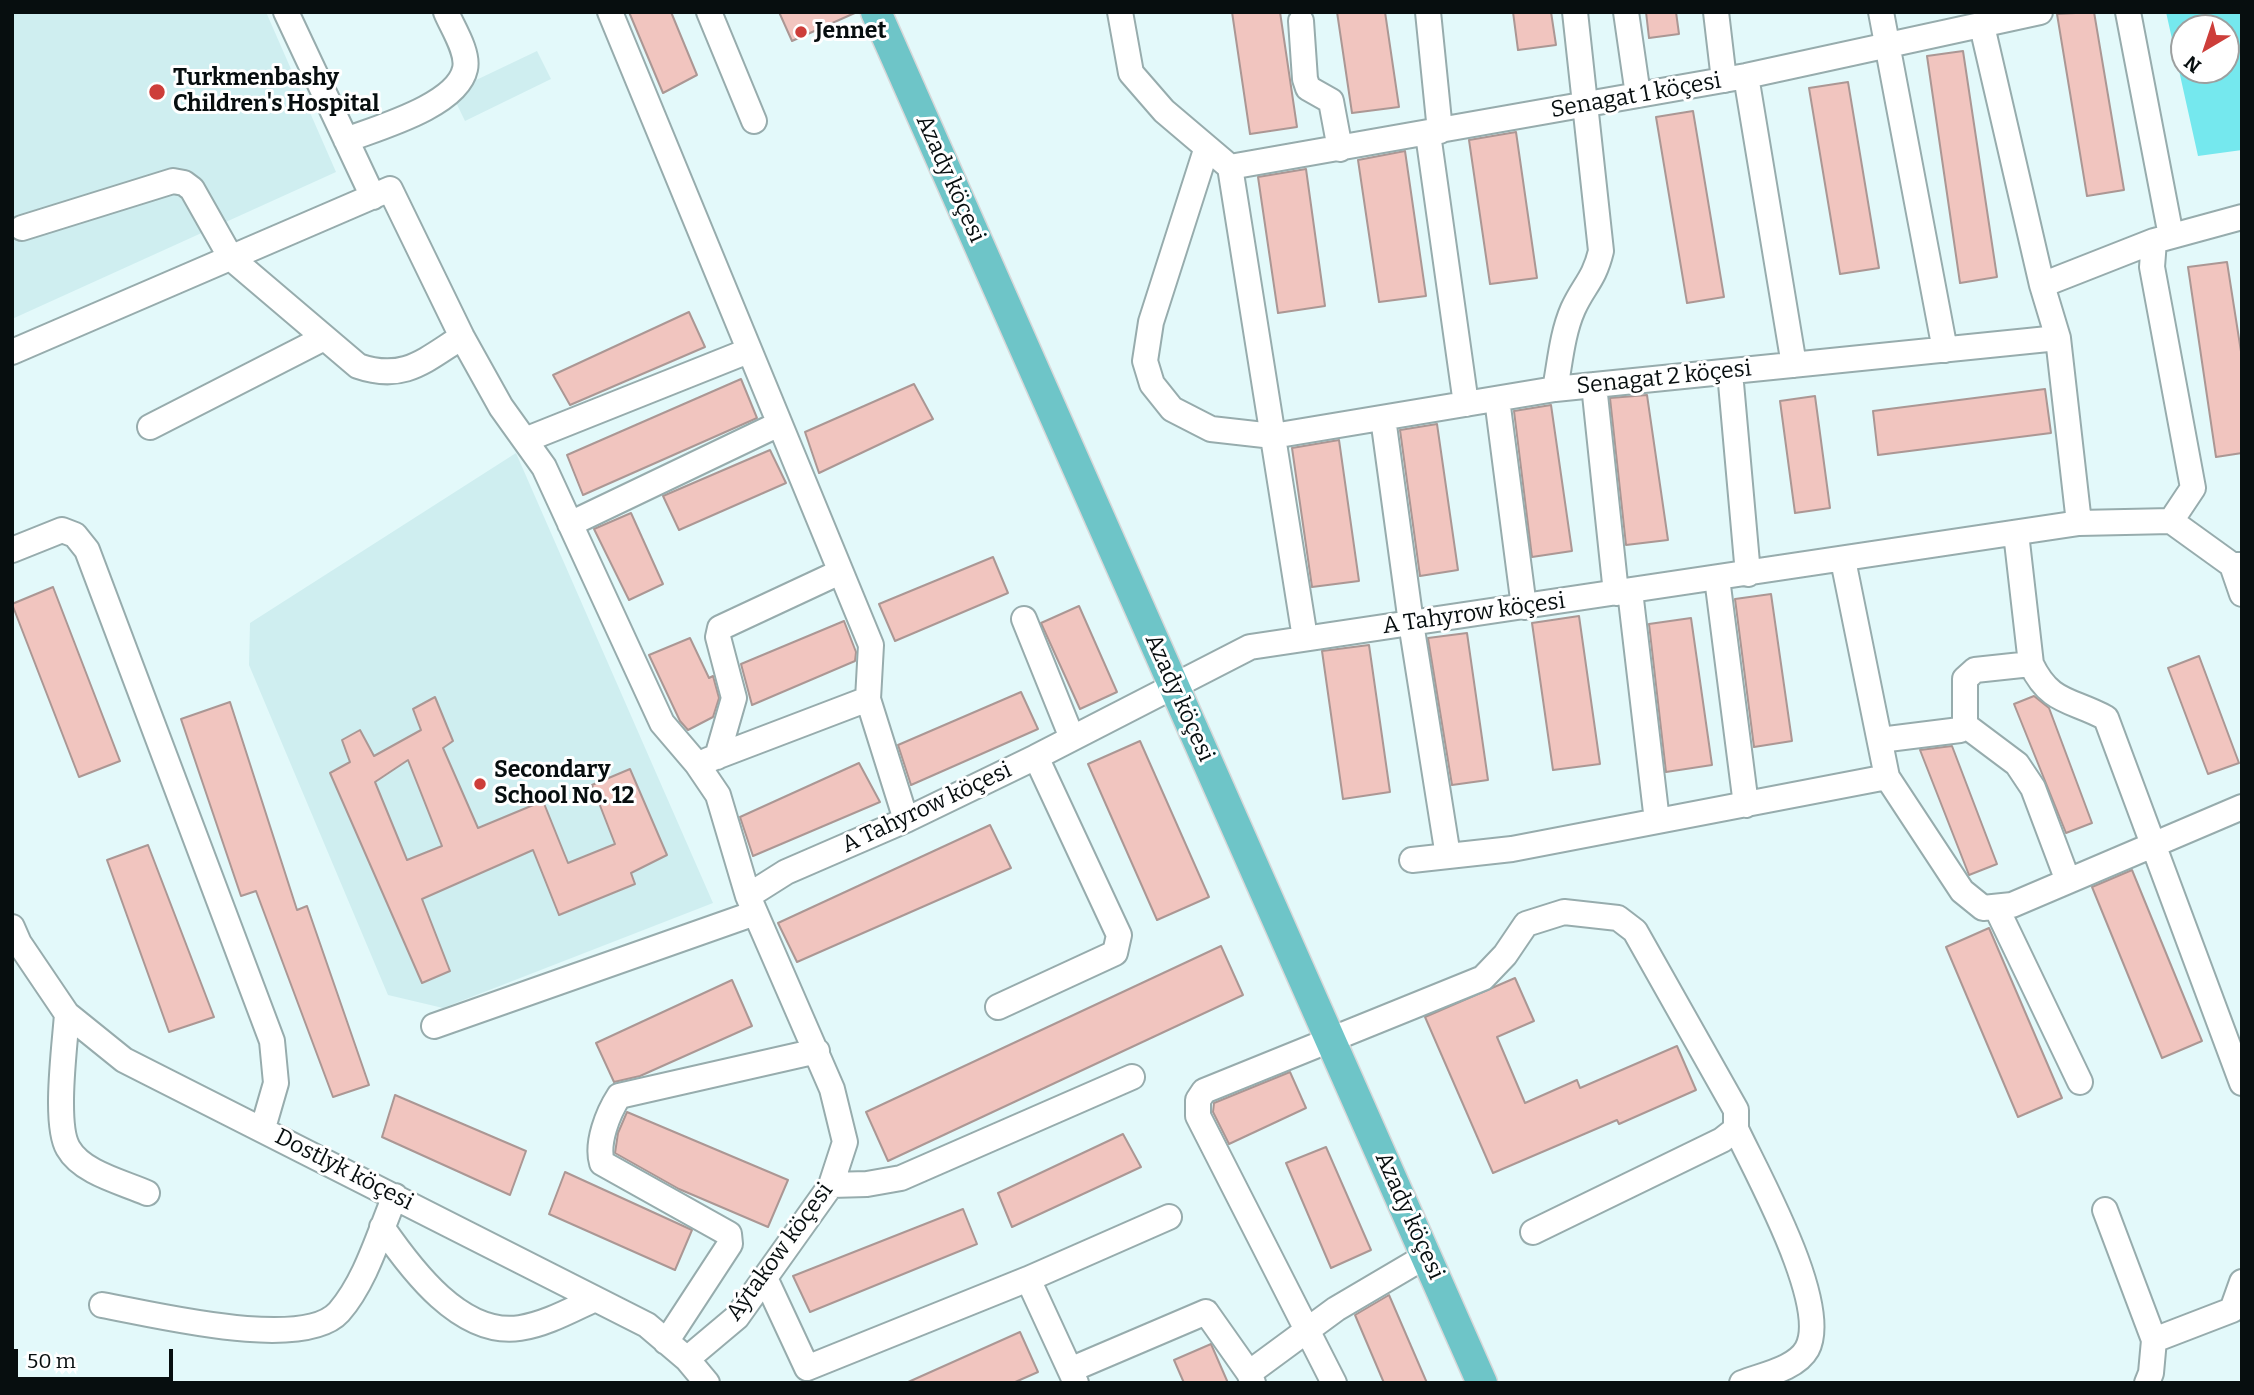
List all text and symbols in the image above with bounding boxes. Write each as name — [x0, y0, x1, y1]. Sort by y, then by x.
north arrow — [2170, 14, 2240, 84]
place label: Jennet — [815, 18, 887, 46]
marker: Jennet — [793, 24, 809, 40]
text: N — [2180, 51, 2206, 78]
place label: Turkmenbashy Children's Hospital — [173, 65, 379, 119]
street label: Senagat 1 köçesi — [1549, 67, 1723, 125]
marker: Turkmenbashy Children's Hospital — [147, 82, 167, 102]
street label: Azady köçesi — [910, 111, 990, 247]
street label: Senagat 2 köçesi — [1575, 355, 1753, 401]
street label: A Tahyrow köçesi — [1381, 588, 1567, 640]
street label: Azady köçesi — [1139, 630, 1219, 766]
place label: Secondary School No. 12 — [494, 757, 635, 811]
street label: A Tahyrow köçesi — [838, 757, 1016, 859]
marker: Secondary School No. 12 — [472, 776, 488, 792]
street label: Dostlyk köçesi — [270, 1123, 418, 1217]
street label: Azady köçesi — [1369, 1148, 1449, 1284]
street label: Aýtakow köçesi — [721, 1178, 839, 1326]
scale bar — [18, 1336, 177, 1380]
text: 50 m — [27, 1348, 76, 1374]

